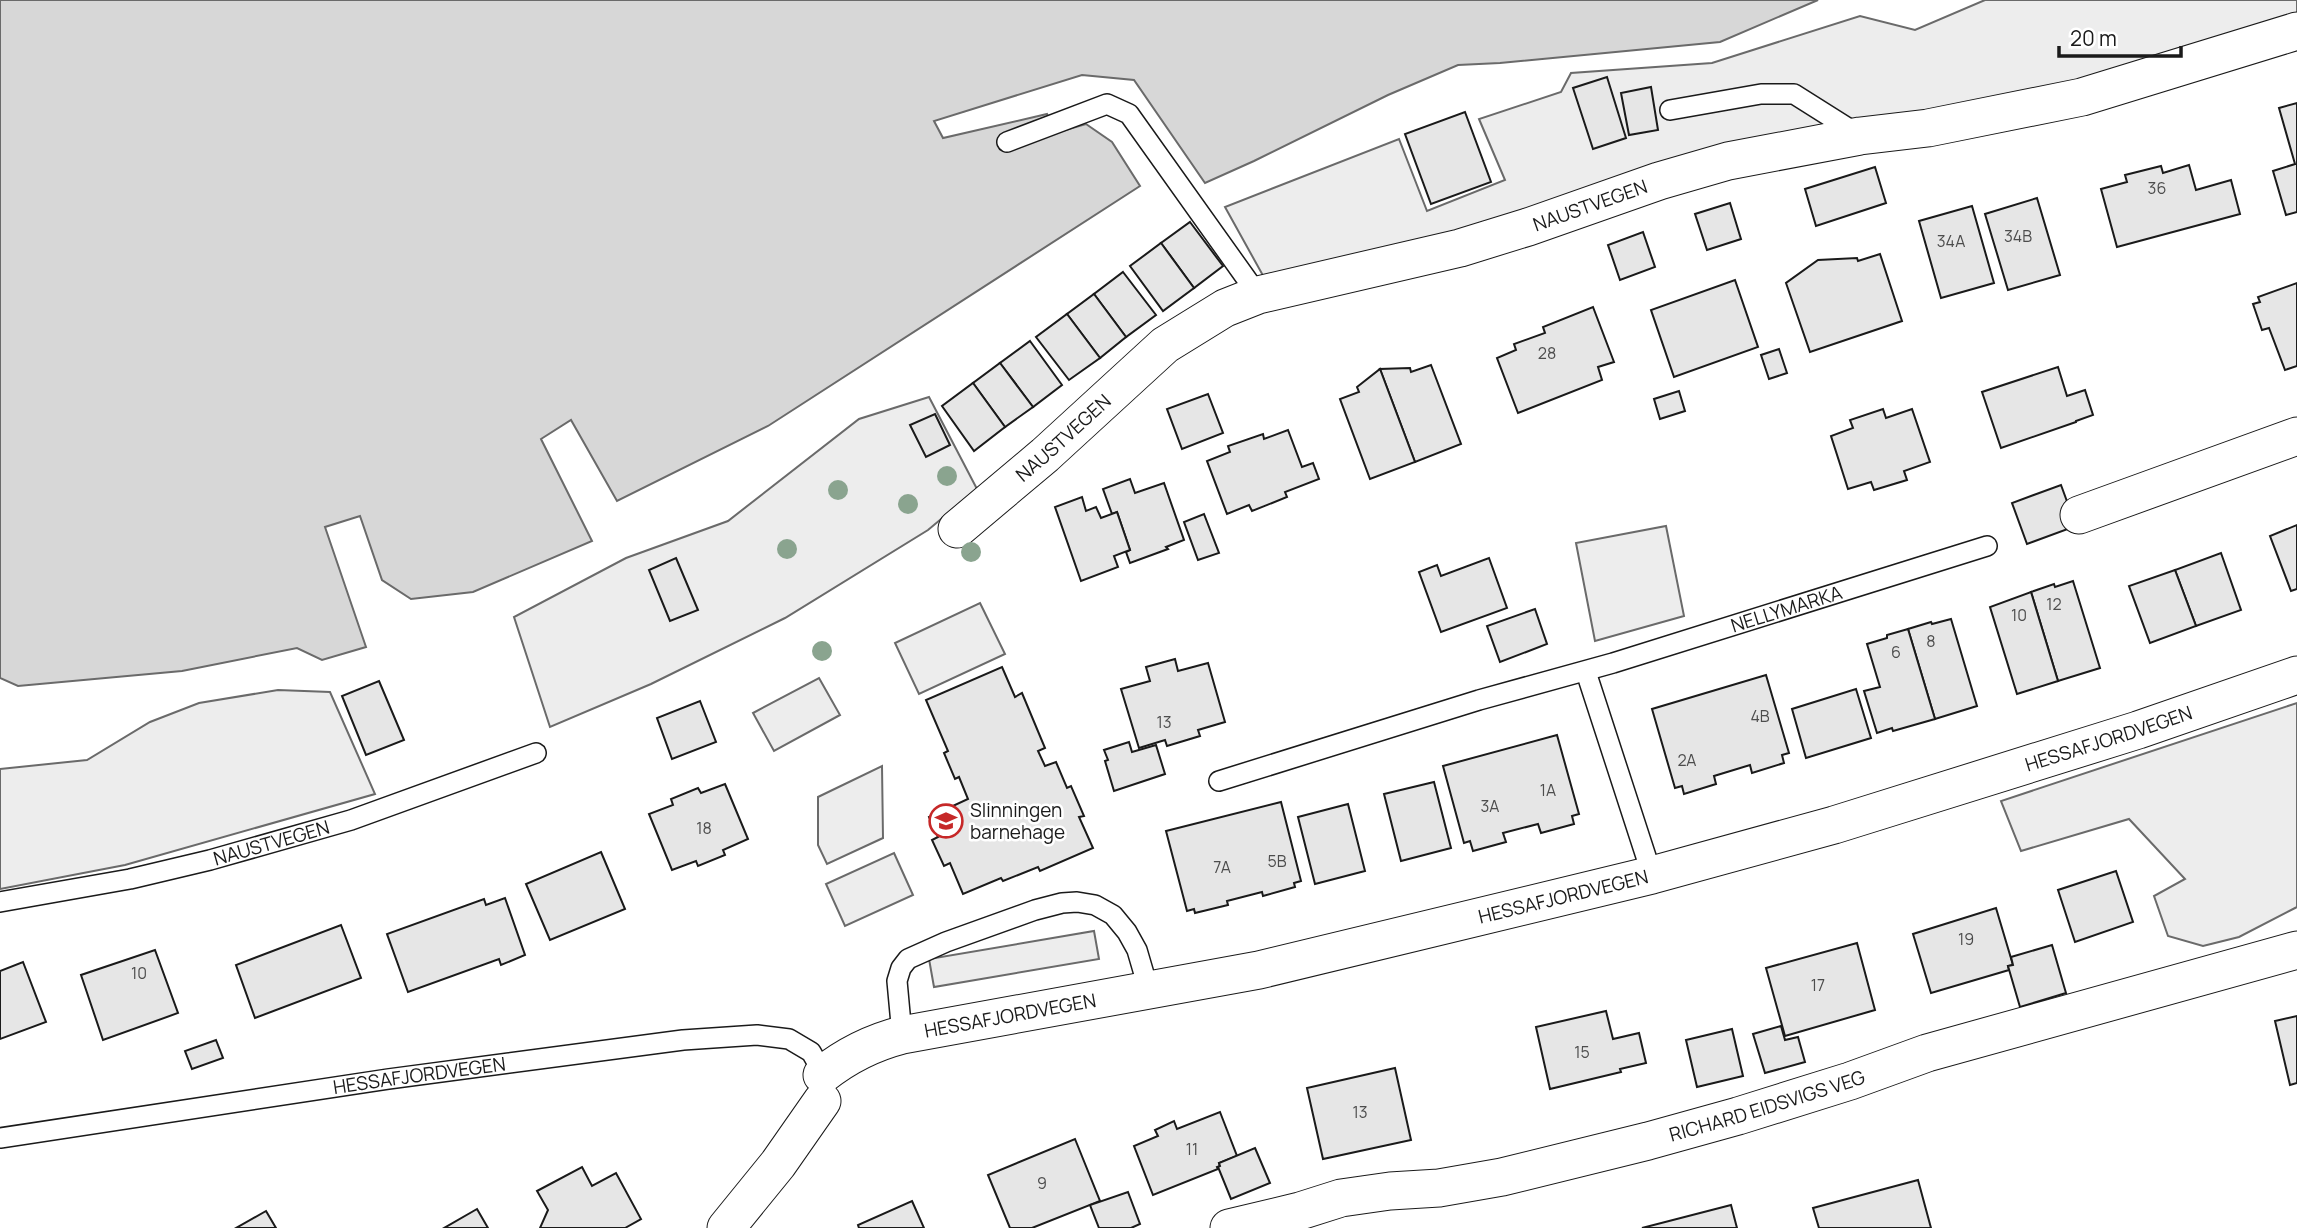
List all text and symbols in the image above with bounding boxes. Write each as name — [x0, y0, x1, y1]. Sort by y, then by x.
scale bar — [2059, 14, 2182, 58]
text: 20 m — [2070, 24, 2117, 52]
street label: NAUSTVEGEN — [1529, 173, 1651, 237]
house number: 36 — [2148, 177, 2166, 199]
house number: 34B — [2004, 225, 2032, 247]
house number: 34A — [1937, 230, 1965, 252]
house number: 28 — [1538, 342, 1556, 364]
street label: NAUSTVEGEN — [1010, 388, 1116, 487]
street label: NELLYMARKA — [1727, 579, 1845, 638]
house number: 12 — [2046, 593, 2062, 615]
house number: 10 — [2011, 604, 2027, 626]
house number: 8 — [1926, 630, 1936, 652]
house number: 6 — [1891, 641, 1901, 663]
street label: HESSAFJORDVEGEN — [2022, 699, 2196, 777]
house number: 4B — [1750, 705, 1770, 727]
house number: 13 — [1156, 711, 1172, 733]
house number: 2A — [1678, 749, 1696, 771]
house number: 1A — [1540, 779, 1556, 801]
house number: 3A — [1481, 795, 1499, 817]
place label: Slinningen barnehage — [970, 797, 1065, 845]
school or university icon: Slinningen barnehage — [927, 802, 965, 840]
street label: NAUSTVEGEN — [210, 814, 332, 871]
house number: 18 — [696, 817, 712, 839]
house number: 5B — [1267, 850, 1287, 872]
house number: 7A — [1213, 856, 1231, 878]
street label: HESSAFJORDVEGEN — [1476, 863, 1651, 930]
house number: 19 — [1958, 928, 1974, 950]
house number: 10 — [131, 962, 147, 984]
house number: 17 — [1811, 974, 1825, 996]
street label: HESSAFJORDVEGEN — [922, 987, 1098, 1044]
house number: 15 — [1574, 1041, 1590, 1063]
street label: HESSAFJORDVEGEN — [331, 1051, 507, 1100]
street label: RICHARD EIDSVIGS VEG — [1666, 1064, 1868, 1147]
house number: 13 — [1352, 1101, 1368, 1123]
house number: 11 — [1186, 1138, 1198, 1160]
house number: 9 — [1037, 1172, 1047, 1194]

